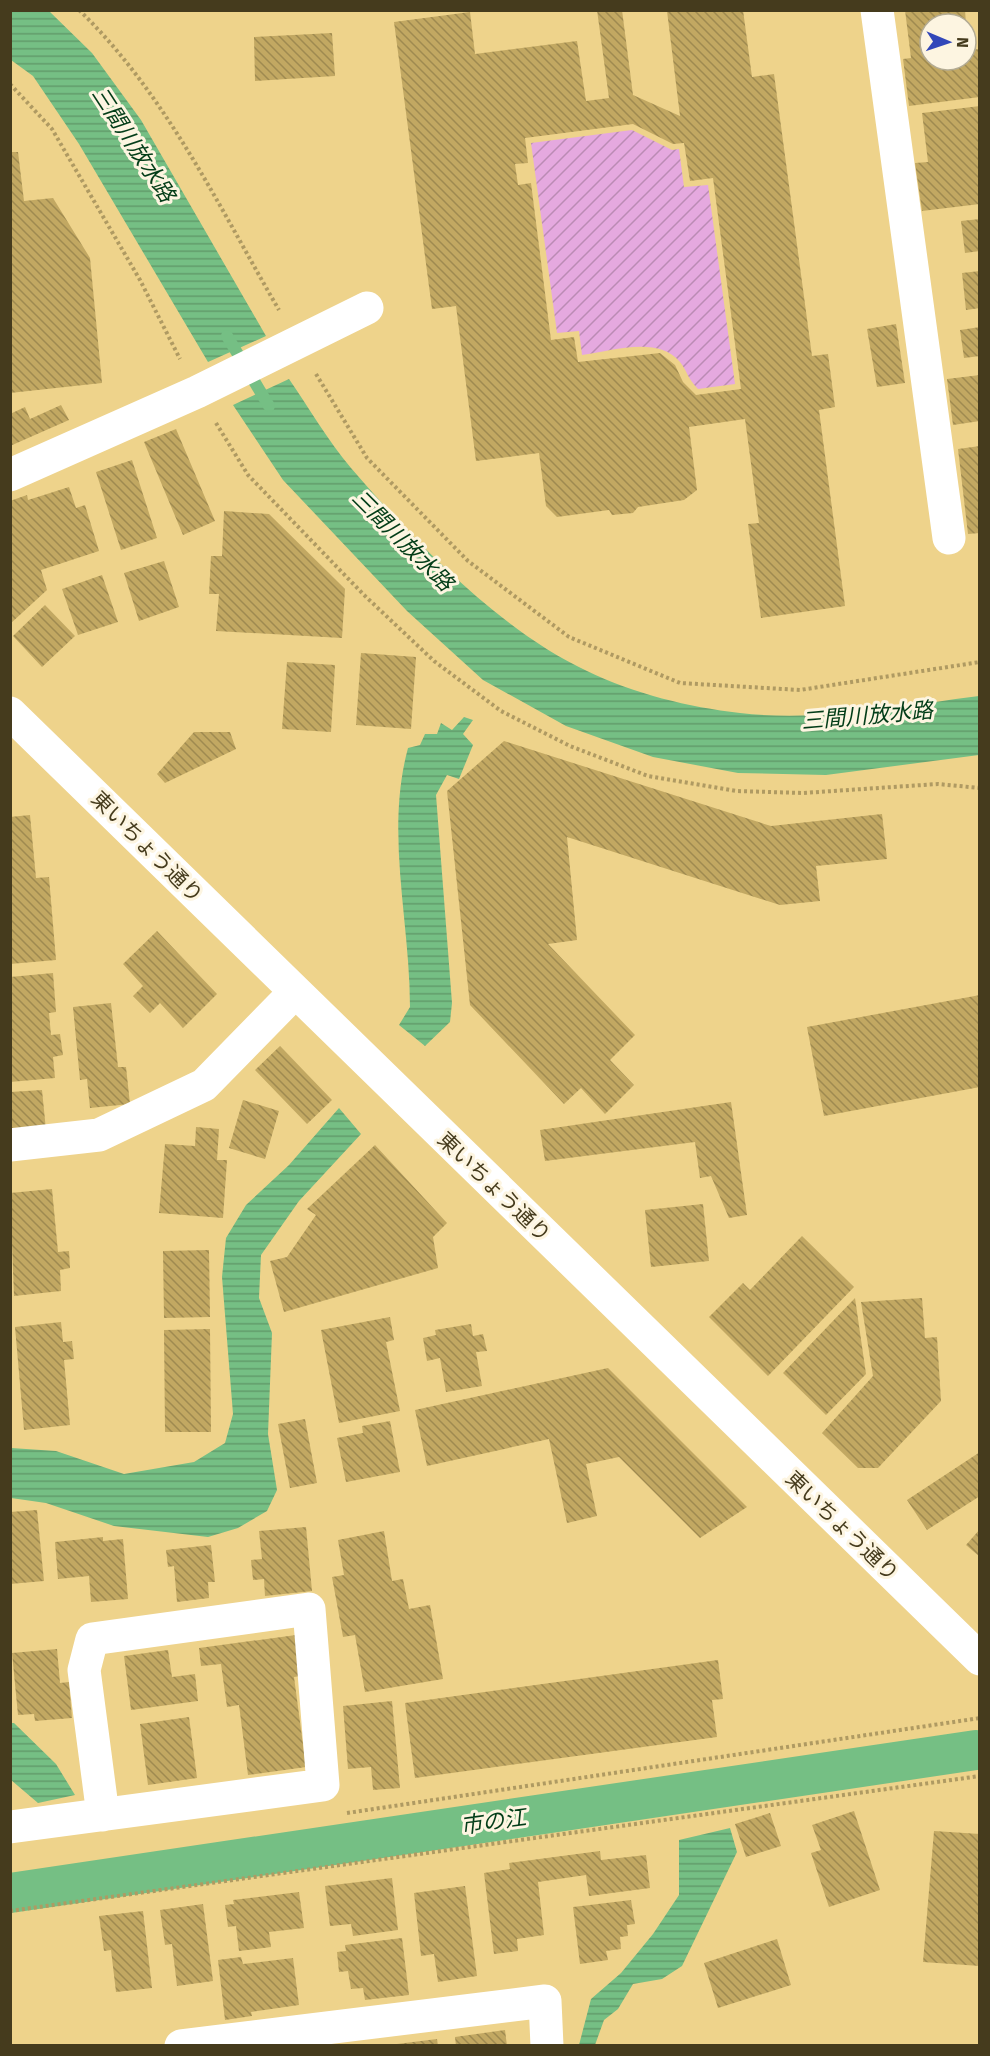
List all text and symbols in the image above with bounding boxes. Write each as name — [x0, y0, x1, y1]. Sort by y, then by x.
north arrow — [918, 12, 978, 72]
text: N — [953, 37, 972, 48]
water label: 三間川放水路 — [86, 82, 182, 209]
water label: 三間川放水路 — [346, 484, 460, 598]
water label: 三間川放水路 — [800, 696, 936, 735]
street label: 東いちょう通り — [86, 786, 208, 908]
street label: 東いちょう通り — [432, 1127, 556, 1247]
street label: 東いちょう通り — [780, 1466, 904, 1586]
water label: 市の江 — [459, 1803, 530, 1839]

